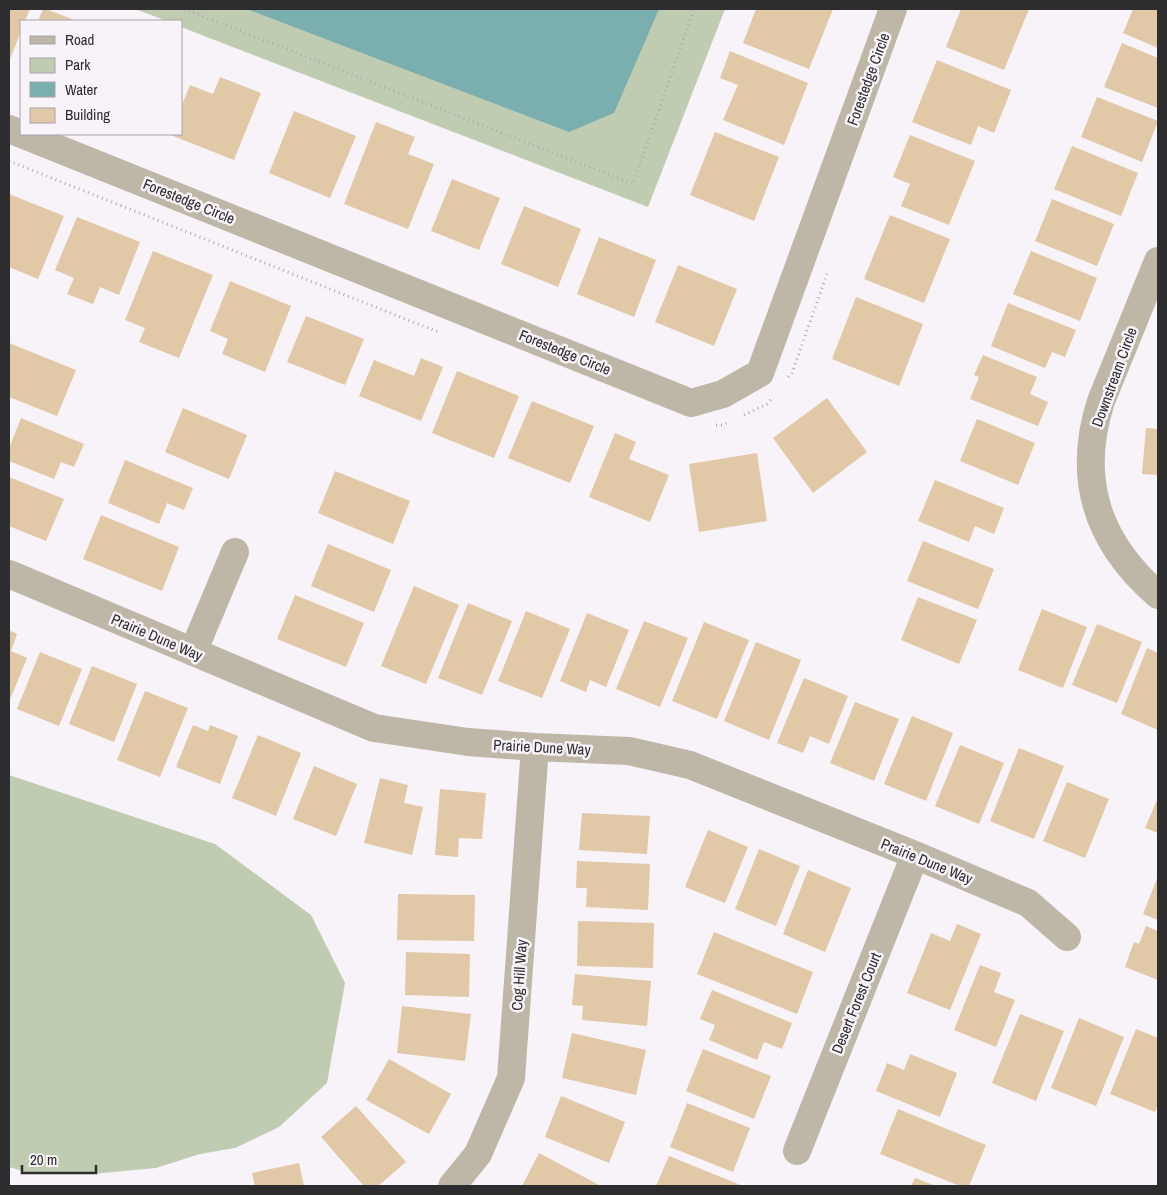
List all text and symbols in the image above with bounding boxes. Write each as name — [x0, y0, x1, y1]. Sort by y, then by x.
legend — [20, 20, 182, 135]
text: Road — [65, 29, 94, 50]
street label: Forestedge Circle — [842, 30, 895, 128]
text: Park — [65, 54, 91, 75]
text: Water — [65, 79, 97, 100]
text: Building — [65, 104, 110, 125]
street label: Forestedge Circle — [140, 173, 238, 229]
street label: Forestedge Circle — [516, 324, 614, 380]
street label: Downstream Circle — [1086, 324, 1142, 430]
street label: Prairie Dune Way — [108, 608, 207, 666]
street label: Prairie Dune Way — [493, 734, 592, 760]
street label: Prairie Dune Way — [878, 833, 977, 889]
street label: Cog Hill Way — [506, 938, 532, 1011]
street label: Desert Forest Court — [826, 949, 886, 1057]
scale bar — [22, 1142, 96, 1174]
text: 20 m — [30, 1149, 57, 1170]

